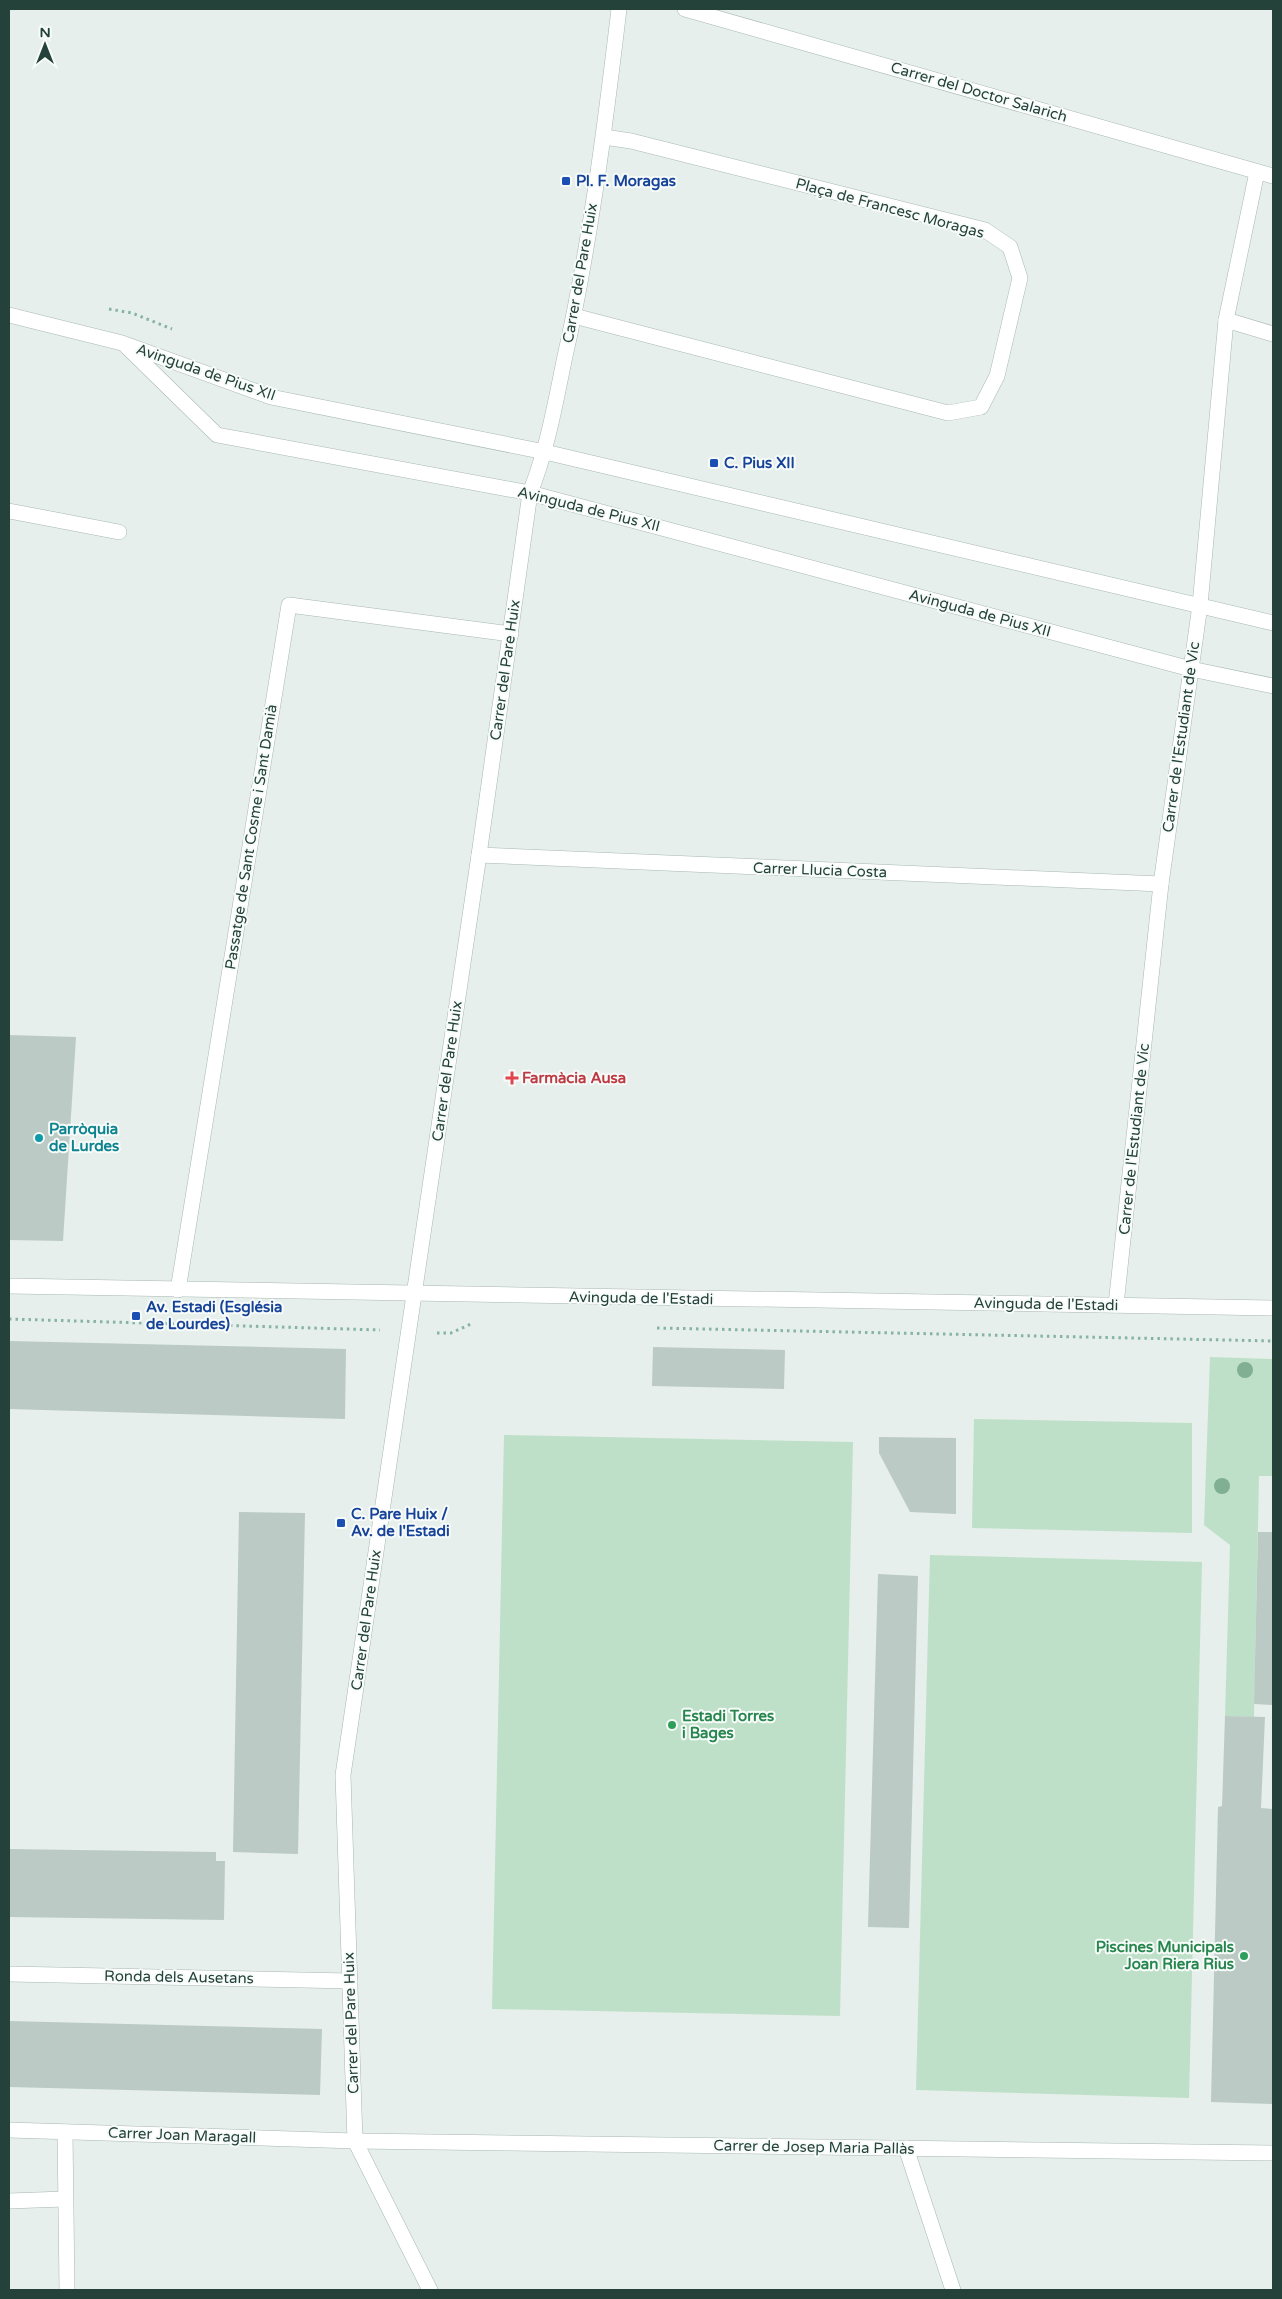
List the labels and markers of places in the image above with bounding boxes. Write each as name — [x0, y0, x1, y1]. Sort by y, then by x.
place label: Pl. F. Moragas — [576, 172, 676, 191]
marker: Pl. F. Moragas — [560, 175, 572, 187]
place label: C. Pius XII — [724, 454, 795, 472]
marker: C. Pius XII — [708, 457, 720, 469]
place label: Farmàcia Ausa — [522, 1069, 626, 1087]
marker: Farmàcia Ausa — [506, 1072, 518, 1084]
place label: Parròquia de Lurdes — [49, 1120, 119, 1155]
marker: Parròquia de Lurdes — [33, 1132, 45, 1144]
place label: Av. Estadi (Església de Lourdes) — [146, 1298, 282, 1333]
marker: Av. Estadi (Església de Lourdes) — [130, 1310, 142, 1322]
place label: C. Pare Huix / Av. de l'Estadi — [351, 1505, 450, 1540]
marker: C. Pare Huix / Av. de l'Estadi — [335, 1517, 347, 1529]
place label: Estadi Torres i Bages — [682, 1707, 774, 1743]
marker: Estadi Torres i Bages — [666, 1719, 678, 1731]
place label: Piscines Municipals Joan Riera Rius — [1096, 1938, 1234, 1973]
marker: Piscines Municipals Joan Riera Rius — [1238, 1950, 1250, 1962]

